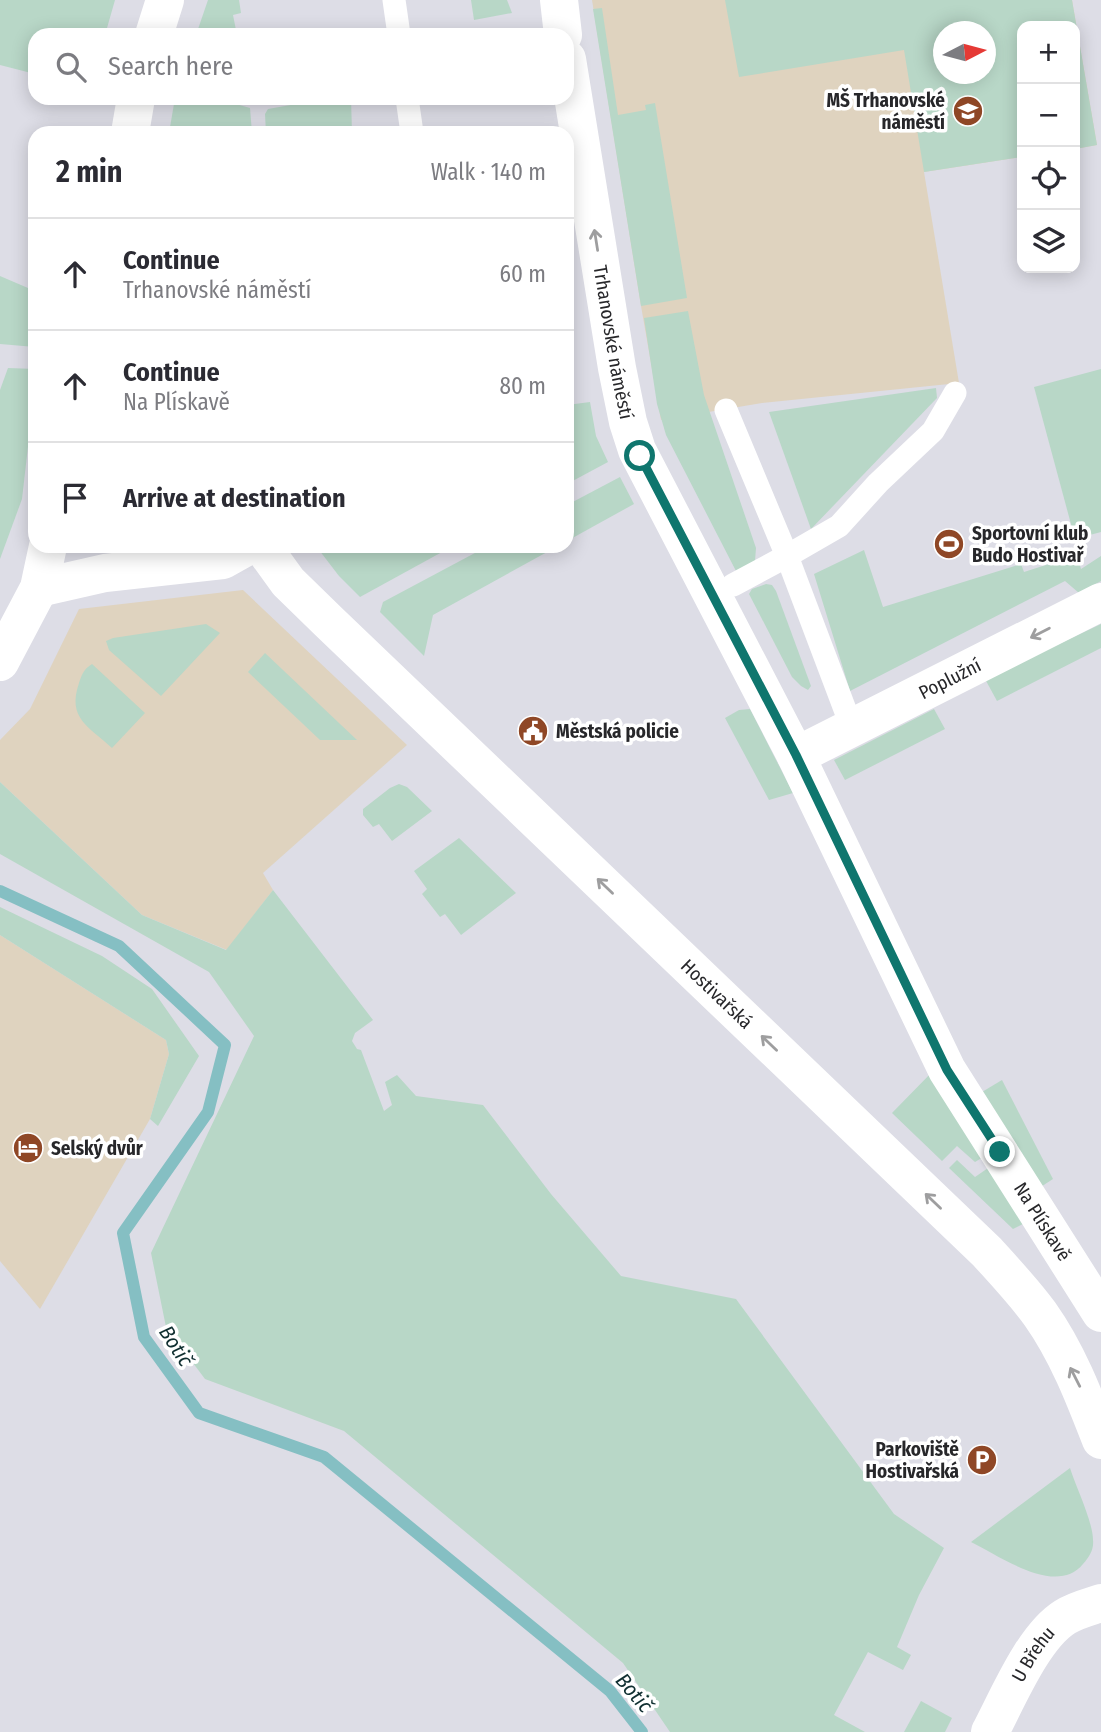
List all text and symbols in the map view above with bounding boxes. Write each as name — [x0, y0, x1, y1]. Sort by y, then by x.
north arrow — [933, 21, 996, 84]
map controls — [1017, 21, 1080, 273]
button: + — [1017, 21, 1080, 84]
search box — [28, 28, 574, 105]
icon: search — [52, 48, 90, 86]
text: Search here — [108, 51, 233, 82]
button: − — [1017, 84, 1080, 147]
place label: MŠ Trhanovské náměstí — [827, 87, 945, 134]
school or university icon: MŠ Trhanovské náměstí — [951, 94, 985, 128]
button: locate — [1017, 147, 1080, 210]
text: 2 min — [56, 154, 123, 190]
text: Walk · 140 m — [431, 158, 546, 186]
button: layers — [1017, 210, 1080, 273]
one-way arrow — [589, 230, 602, 252]
text: Continue — [123, 245, 220, 276]
icon: ahead — [56, 255, 94, 293]
text: 60 m — [500, 260, 546, 288]
street label: Trhanovské náměstí — [589, 264, 639, 421]
text: Trhanovské náměstí — [123, 276, 311, 304]
text: Continue — [123, 357, 220, 388]
icon: ahead — [56, 367, 94, 405]
text: 80 m — [499, 372, 546, 400]
text: Na Plískavě — [123, 388, 230, 416]
route start — [624, 440, 655, 471]
icon: arrive — [56, 479, 94, 517]
text: Arrive at destination — [123, 483, 346, 514]
place label: Sportovní klub Budo Hostivař — [972, 522, 1088, 567]
sports icon: Sportovní klub Budo Hostivař — [932, 527, 966, 561]
one-way arrow — [1030, 626, 1051, 640]
street label: Poplužní — [915, 653, 985, 704]
public building icon: Městská policie — [516, 714, 550, 748]
place label: Městská policie — [556, 720, 679, 743]
one-way arrow — [597, 878, 614, 895]
street label: Hostivařská — [676, 954, 758, 1033]
one-way arrow — [761, 1035, 778, 1052]
hotel icon: Selský dvůr — [11, 1131, 45, 1165]
route end — [984, 1136, 1015, 1167]
place label: Selský dvůr — [51, 1137, 144, 1160]
street label: Na Plískavě — [1010, 1178, 1076, 1265]
one-way arrow — [925, 1192, 942, 1209]
water label: Botič — [153, 1321, 199, 1372]
one-way arrow — [1068, 1367, 1082, 1387]
place label: Parkoviště Hostivařská — [866, 1438, 959, 1483]
parking icon: Parkoviště Hostivařská — [965, 1443, 999, 1477]
street label: U Břehu — [1006, 1621, 1059, 1686]
water label: Botič — [610, 1668, 659, 1719]

